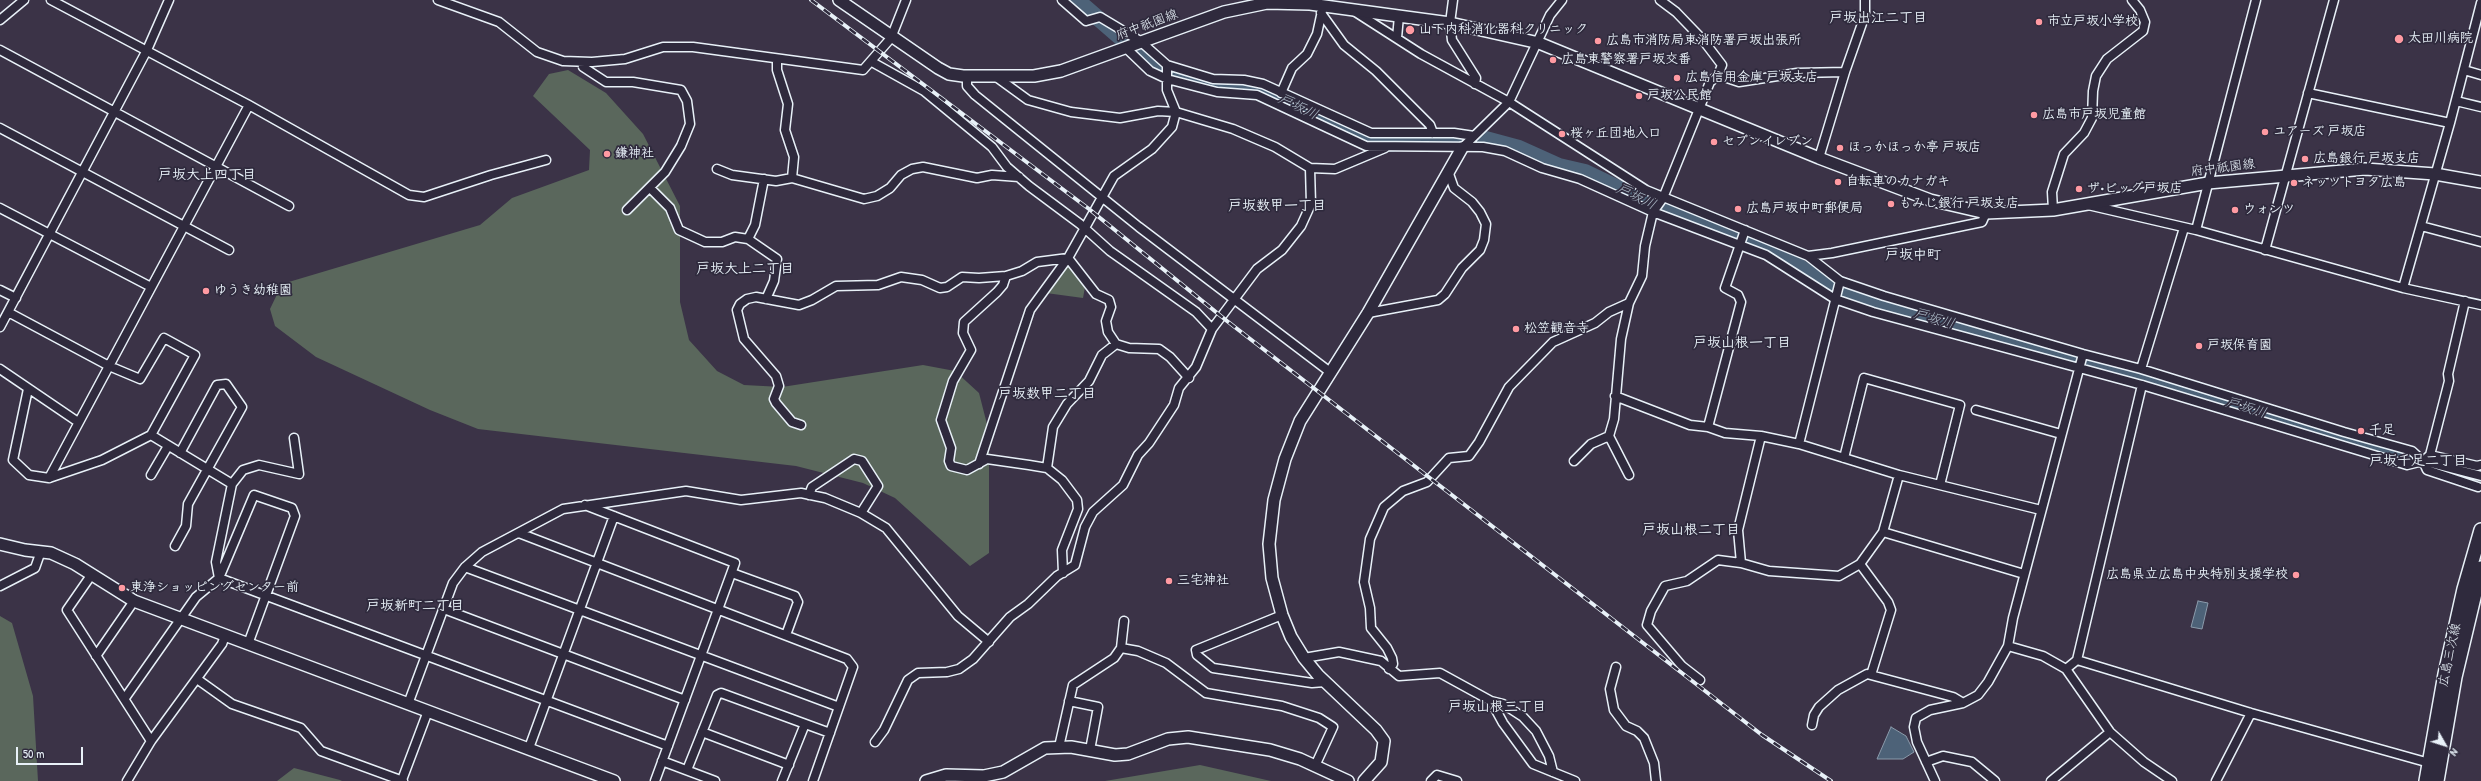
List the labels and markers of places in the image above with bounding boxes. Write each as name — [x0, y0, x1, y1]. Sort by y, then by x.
place label: 市立戸坂小学校 — [2047, 14, 2138, 30]
marker: 市立戸坂小学校 — [2034, 17, 2044, 27]
place label: 山下内科消化器科クリニック — [1419, 22, 1588, 38]
marker: 山下内科消化器科クリニック — [1404, 24, 1416, 36]
place label: 太田川病院 — [2408, 31, 2473, 47]
place label: 広島市消防局東消防署戸坂出張所 — [1606, 33, 1801, 49]
marker: 太田川病院 — [2393, 33, 2405, 45]
marker: 広島市消防局東消防署戸坂出張所 — [1593, 36, 1603, 46]
place label: 広島東警察署戸坂交番 — [1561, 52, 1691, 68]
marker: 広島東警察署戸坂交番 — [1548, 55, 1558, 65]
place label: 広島信用金庫 戸坂支店 — [1685, 70, 1818, 86]
marker: 広島信用金庫 戸坂支店 — [1672, 73, 1682, 83]
place label: 戸坂公民館 — [1647, 88, 1712, 104]
marker: 戸坂公民館 — [1634, 91, 1644, 101]
place label: 広島市戸坂児童館 — [2042, 107, 2146, 123]
marker: 広島市戸坂児童館 — [2029, 110, 2039, 120]
place label: ユアーズ 戸坂店 — [2273, 124, 2366, 140]
place label: 桜ヶ丘団地入口 — [1570, 126, 1661, 142]
marker: ユアーズ 戸坂店 — [2260, 127, 2270, 137]
marker: 桜ヶ丘団地入口 — [1557, 129, 1567, 139]
place label: セブンイレブン — [1722, 134, 1813, 150]
marker: セブンイレブン — [1709, 137, 1719, 147]
place label: ほっかほっか亭 戸坂店 — [1848, 140, 1981, 156]
marker: ほっかほっか亭 戸坂店 — [1835, 143, 1845, 153]
place label: 鎌神社 — [615, 146, 654, 162]
marker: 鎌神社 — [602, 149, 612, 159]
place label: 広島銀行 戸坂支店 — [2313, 151, 2420, 167]
marker: 広島銀行 戸坂支店 — [2300, 154, 2310, 164]
place label: 自転車のカナガキ — [1846, 174, 1950, 190]
place label: ネッツトヨタ広島 — [2302, 175, 2406, 191]
marker: 自転車のカナガキ — [1833, 177, 1843, 187]
marker: ネッツトヨタ広島 — [2289, 178, 2299, 188]
place label: ザ•ビッグ戸坂店 — [2087, 181, 2183, 197]
marker: ザ•ビッグ戸坂店 — [2074, 184, 2084, 194]
place label: もみじ銀行 戸坂支店 — [1899, 196, 2019, 212]
marker: もみじ銀行 戸坂支店 — [1886, 199, 1896, 209]
place label: 広島戸坂中町郵便局 — [1746, 201, 1863, 217]
place label: ウォンツ — [2243, 202, 2295, 218]
marker: 広島戸坂中町郵便局 — [1733, 204, 1743, 214]
marker: ウォンツ — [2230, 205, 2240, 215]
place label: ゆうき幼稚園 — [214, 283, 292, 299]
marker: ゆうき幼稚園 — [201, 286, 211, 296]
place label: 松笠観音寺 — [1524, 321, 1589, 337]
marker: 松笠観音寺 — [1511, 324, 1521, 334]
place label: 戸坂保育園 — [2207, 338, 2272, 354]
marker: 戸坂保育園 — [2194, 341, 2204, 351]
place label: 千足 — [2369, 423, 2395, 439]
marker: 千足 — [2356, 426, 2366, 436]
place label: 広島県立広島中央特別支援学校 — [2106, 567, 2288, 583]
marker: 広島県立広島中央特別支援学校 — [2291, 570, 2301, 580]
place label: 三宅神社 — [1177, 573, 1229, 589]
marker: 三宅神社 — [1164, 576, 1174, 586]
place label: 東浄ショッピングセンター前 — [130, 580, 299, 596]
marker: 東浄ショッピングセンター前 — [117, 583, 127, 593]

